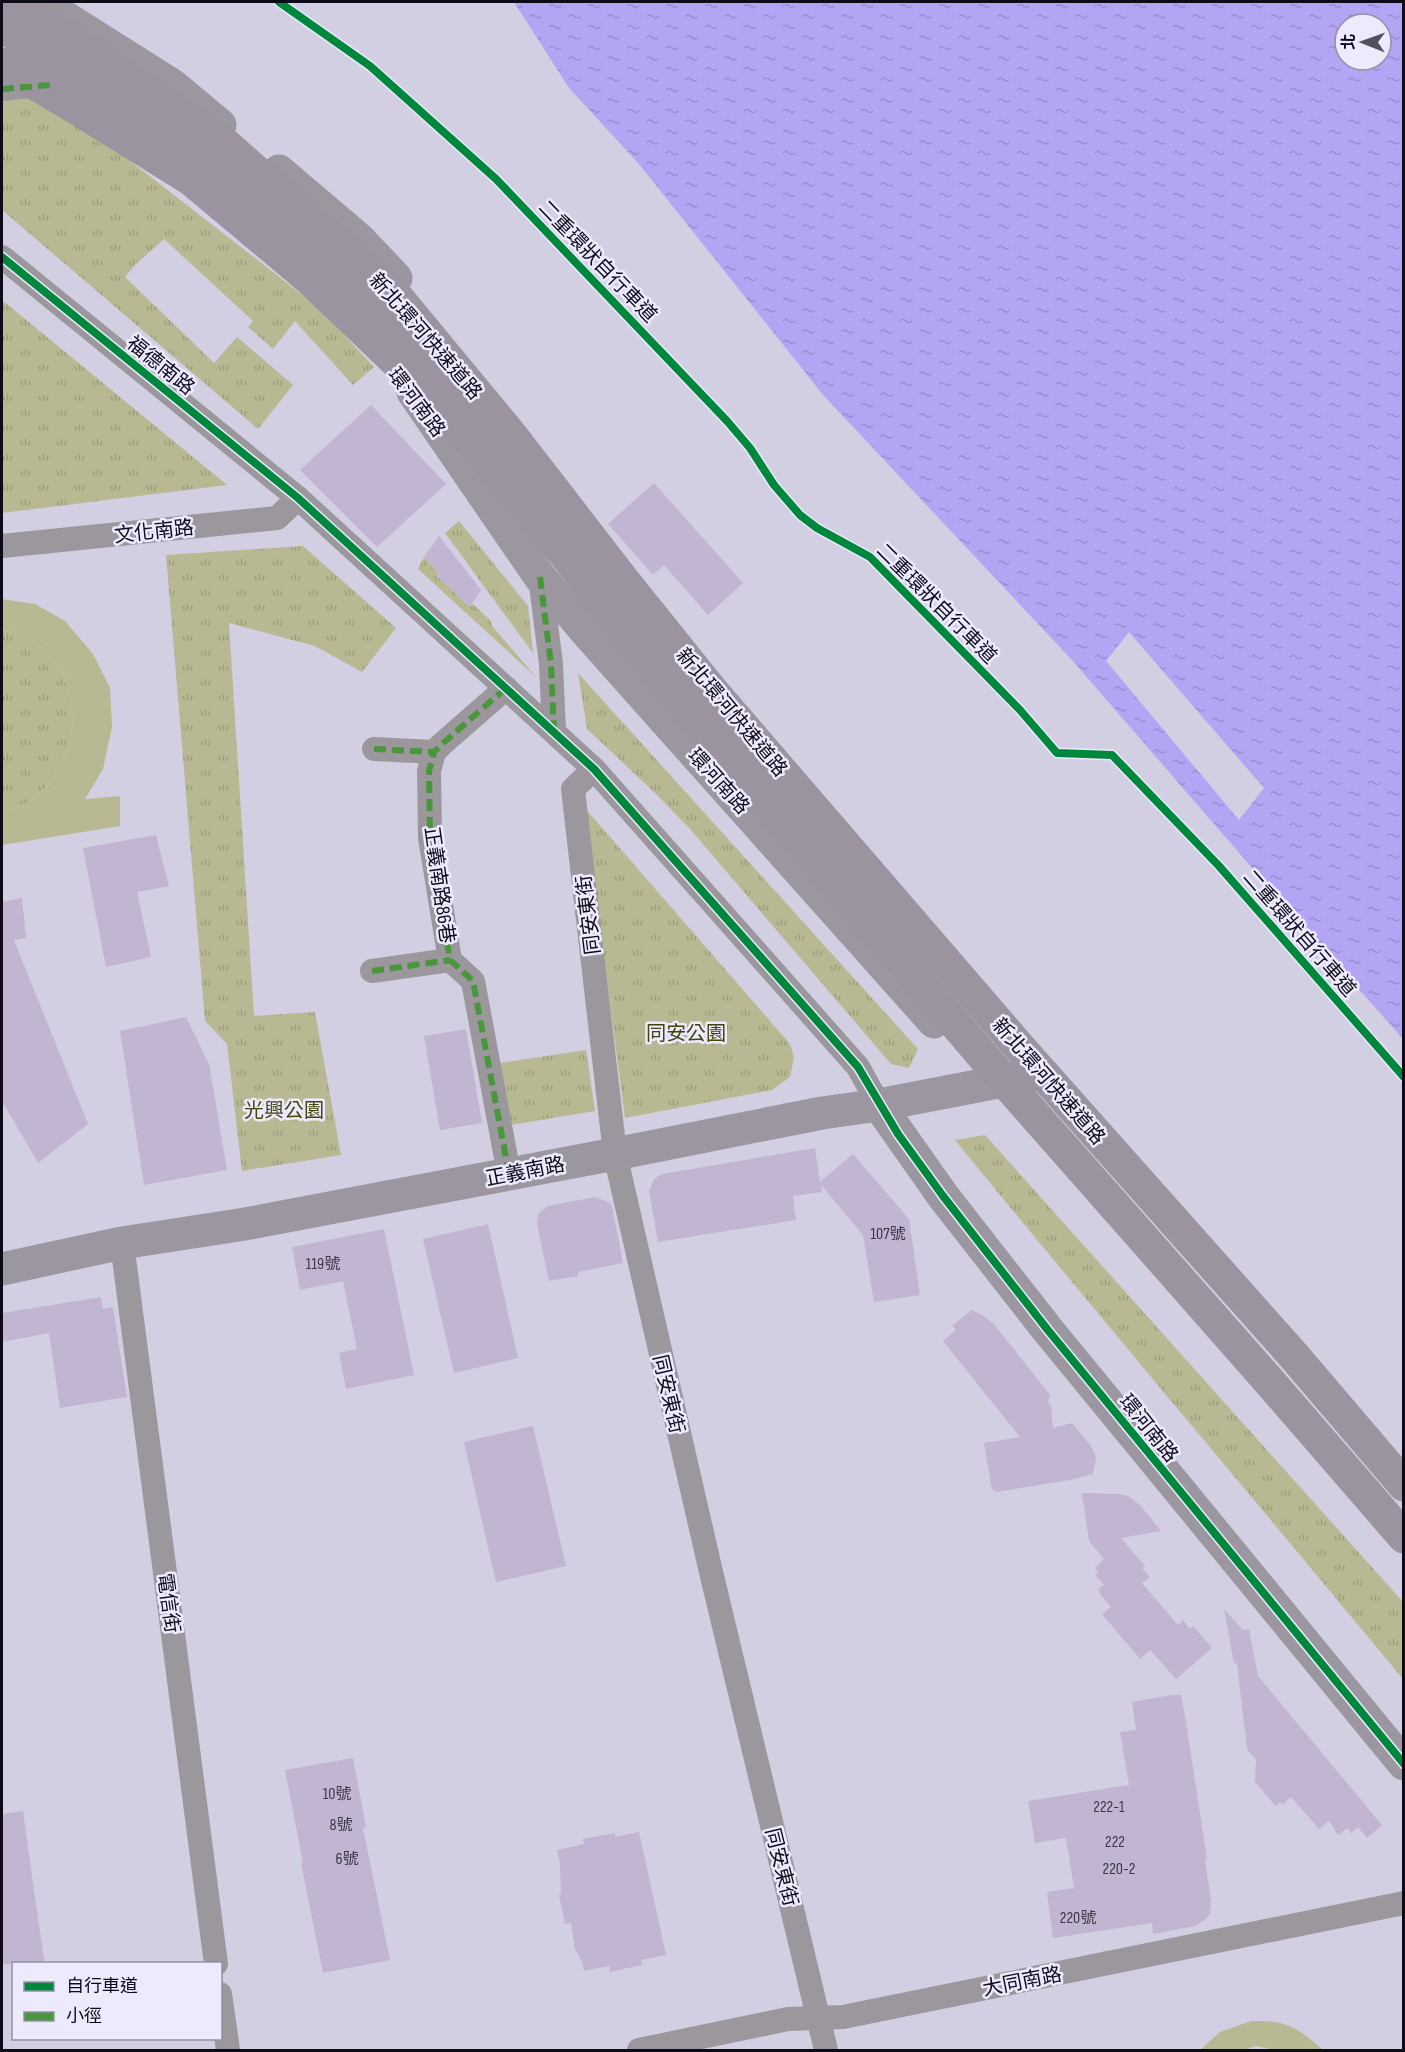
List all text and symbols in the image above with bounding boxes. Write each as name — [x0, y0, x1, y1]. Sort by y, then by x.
north arrow — [1333, 12, 1393, 72]
text: 北 — [1340, 34, 1359, 50]
street label: 二重環狀自行車道 — [533, 196, 661, 328]
street label: 新北環河快速道路 — [364, 268, 487, 405]
street label: 福德南路 — [122, 331, 199, 400]
street label: 環河南路 — [383, 363, 450, 442]
street label: 文化南路 — [113, 516, 195, 548]
street label: 二重環狀自行車道 — [871, 539, 1001, 669]
street label: 新北環河快速道路 — [671, 644, 792, 782]
street label: 環河南路 — [683, 744, 754, 819]
street label: 正義南路86巷 — [419, 825, 459, 945]
street label: 二重環狀自行車道 — [1238, 865, 1361, 1002]
street label: 同安東街 — [572, 874, 606, 956]
street label: 新北環河快速道路 — [987, 1013, 1110, 1150]
park label: 同安公園 — [646, 1022, 726, 1046]
park label: 光興公園 — [244, 1099, 324, 1123]
street label: 正義南路 — [484, 1153, 567, 1191]
house number: 107號 — [870, 1225, 906, 1244]
house number: 119號 — [306, 1255, 340, 1274]
street label: 同安東街 — [647, 1353, 689, 1436]
street label: 環河南路 — [1114, 1390, 1183, 1467]
street label: 電信街 — [152, 1572, 184, 1635]
house number: 10號 — [323, 1785, 351, 1804]
house number: 222-1 — [1093, 1798, 1125, 1817]
house number: 8號 — [329, 1816, 353, 1835]
street label: 同安東街 — [760, 1826, 802, 1909]
house number: 222 — [1105, 1833, 1125, 1852]
house number: 6號 — [335, 1850, 359, 1869]
house number: 220-2 — [1103, 1860, 1135, 1879]
house number: 220號 — [1060, 1909, 1096, 1928]
legend — [12, 1962, 222, 2040]
street label: 大同南路 — [981, 1963, 1064, 2001]
text: 自行車道 — [66, 1976, 138, 1997]
text: 小徑 — [66, 2006, 102, 2027]

